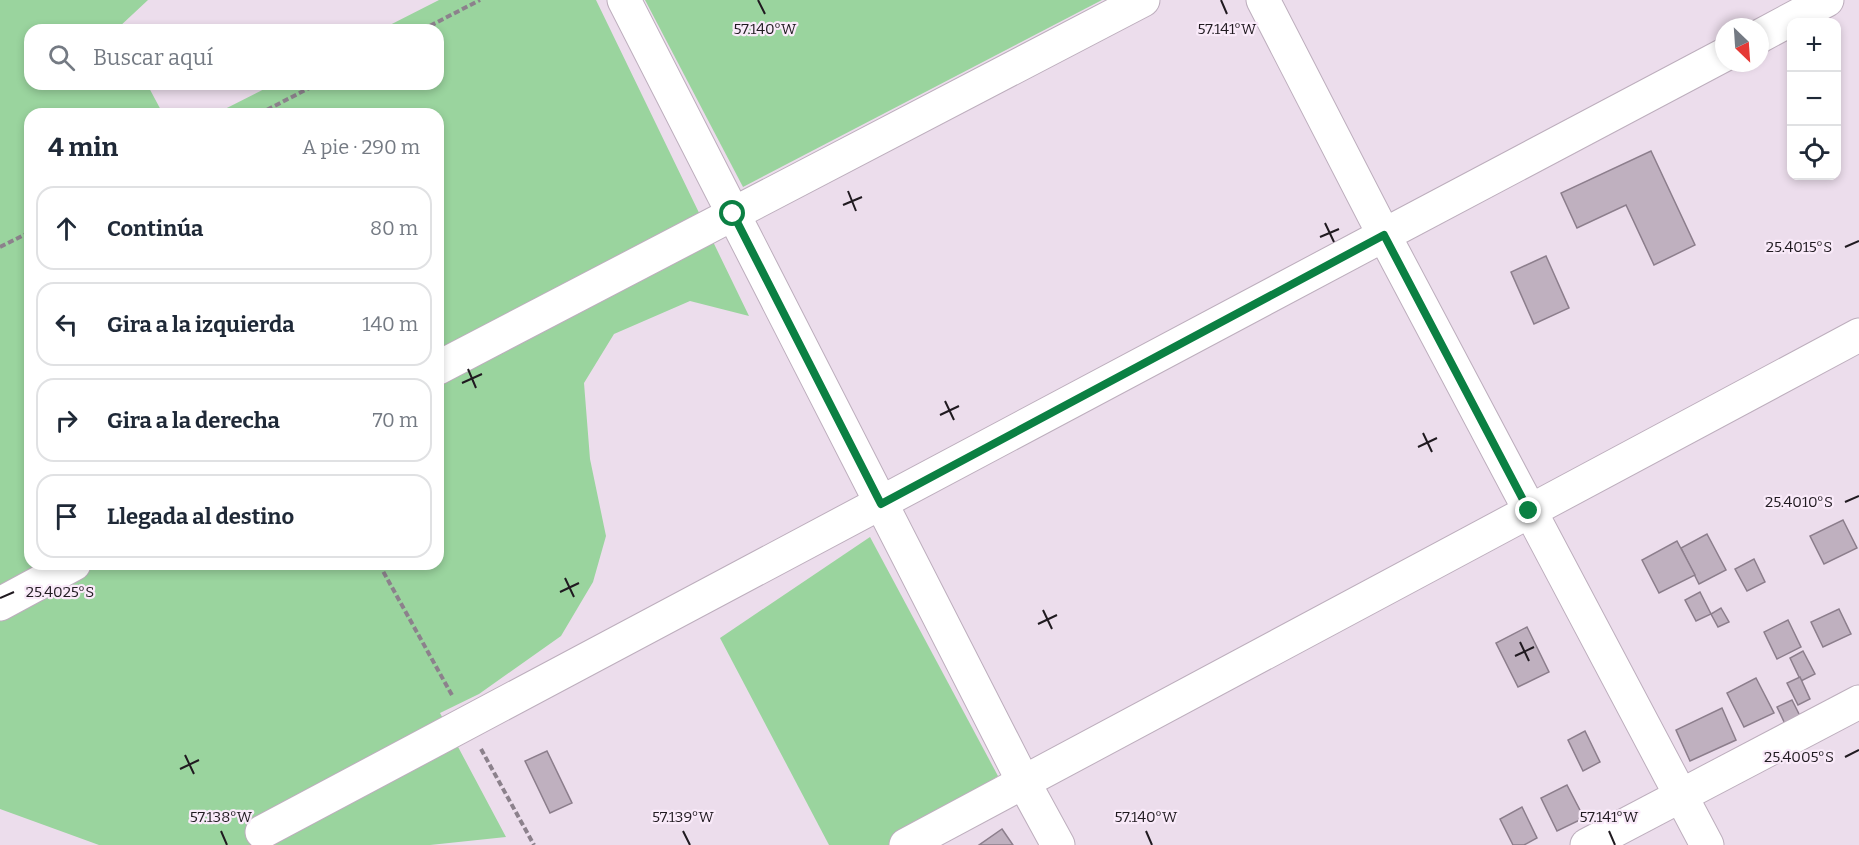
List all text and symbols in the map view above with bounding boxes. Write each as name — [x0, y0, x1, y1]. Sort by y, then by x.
north arrow — [1715, 18, 1769, 72]
map controls — [1787, 18, 1841, 180]
button: + — [1787, 18, 1841, 72]
text: 57.140°W — [734, 20, 797, 38]
text: 57.141°W — [1198, 20, 1257, 38]
search box — [24, 24, 444, 90]
icon: search — [45, 41, 78, 74]
text: Buscar aquí — [93, 44, 213, 71]
button: − — [1787, 72, 1841, 126]
button: locate — [1787, 126, 1841, 180]
text: 4 min — [48, 132, 118, 163]
text: A pie · 290 m — [302, 135, 420, 159]
route start — [719, 200, 745, 226]
icon: ahead — [50, 212, 83, 245]
text: Continúa — [107, 215, 203, 242]
text: 80 m — [370, 216, 418, 240]
text: 25.4015°S — [1766, 238, 1832, 256]
icon: left — [50, 308, 83, 341]
text: Gira a la izquierda — [107, 311, 295, 338]
text: 140 m — [362, 312, 418, 336]
icon: right — [50, 404, 83, 437]
text: Gira a la derecha — [107, 407, 280, 434]
text: 70 m — [372, 408, 418, 432]
text: 25.4010°S — [1765, 493, 1833, 511]
route end — [1515, 497, 1541, 523]
icon: arrive — [50, 500, 83, 533]
text: Llegada al destino — [107, 503, 294, 530]
text: 25.4025°S — [26, 583, 94, 601]
text: 25.4005°S — [1764, 748, 1834, 766]
text: 57.138°W — [190, 808, 253, 826]
text: 57.139°W — [652, 808, 715, 826]
text: 57.140°W — [1115, 808, 1178, 826]
text: 57.141°W — [1580, 808, 1639, 826]

